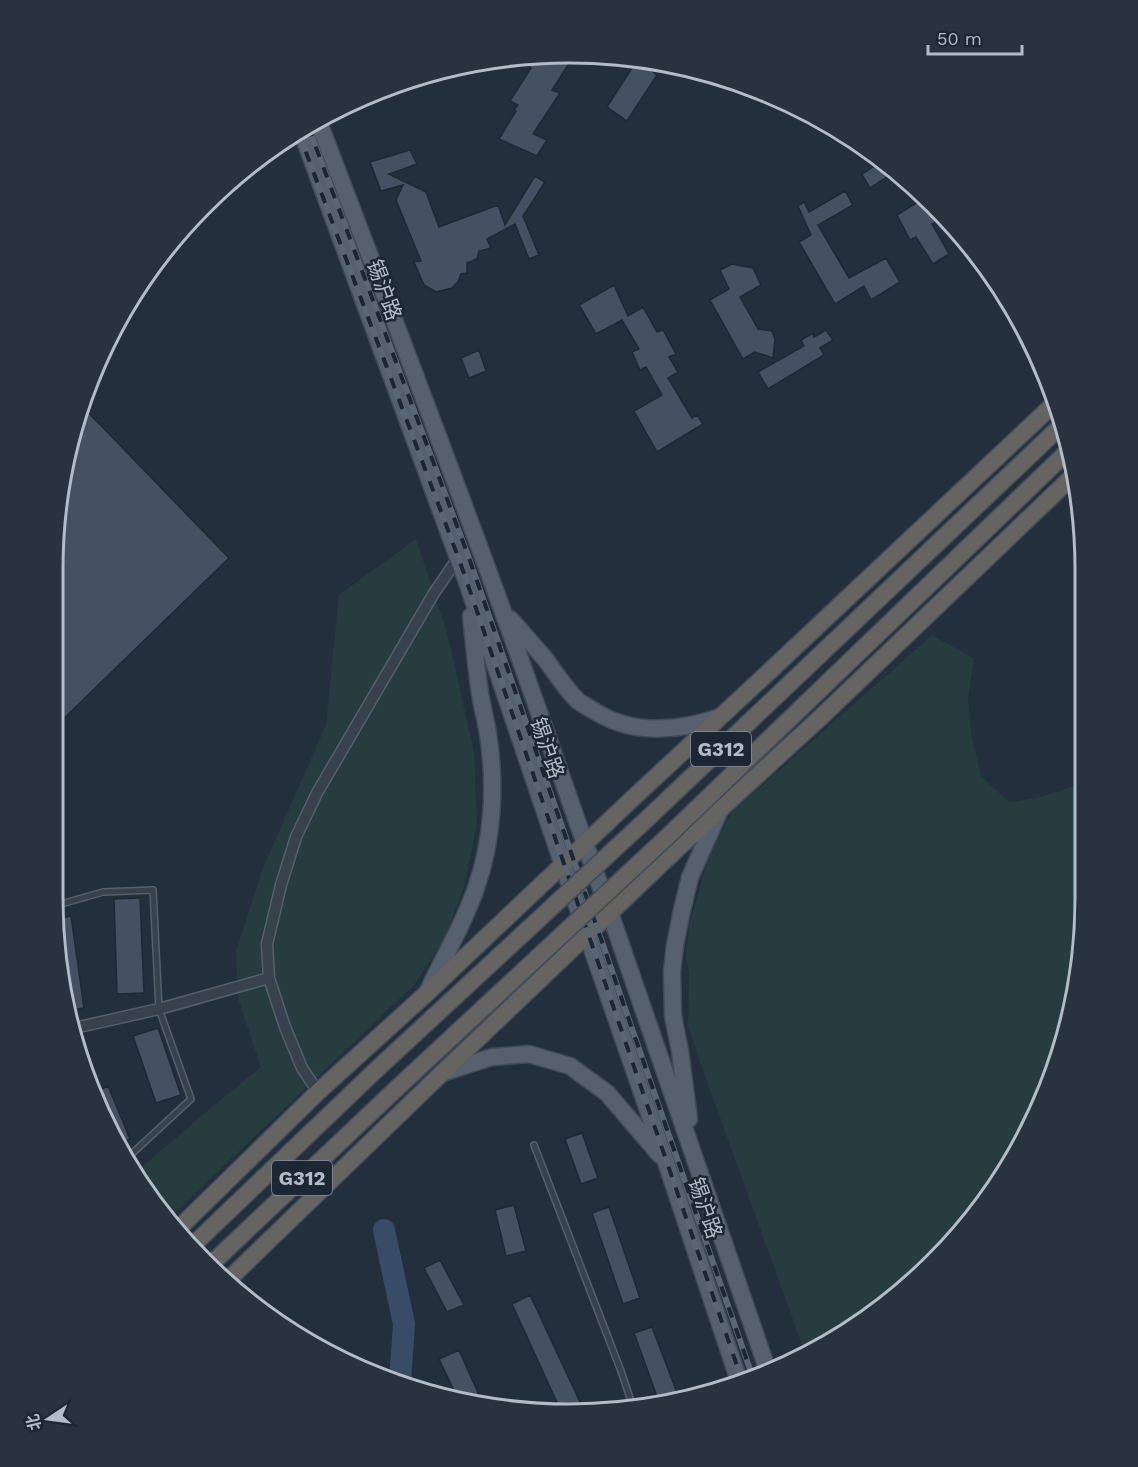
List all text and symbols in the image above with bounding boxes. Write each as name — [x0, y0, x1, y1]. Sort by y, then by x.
scale bar — [928, 18, 1022, 56]
text: 50 m — [937, 28, 982, 49]
street label: 锡沪路 — [362, 256, 407, 324]
street label: 锡沪路 — [525, 714, 570, 782]
road number: G312 — [691, 732, 751, 766]
road number: G312 — [272, 1161, 332, 1195]
street label: 锡沪路 — [683, 1174, 728, 1242]
north arrow — [18, 1389, 78, 1449]
text: 北 — [23, 1412, 45, 1432]

